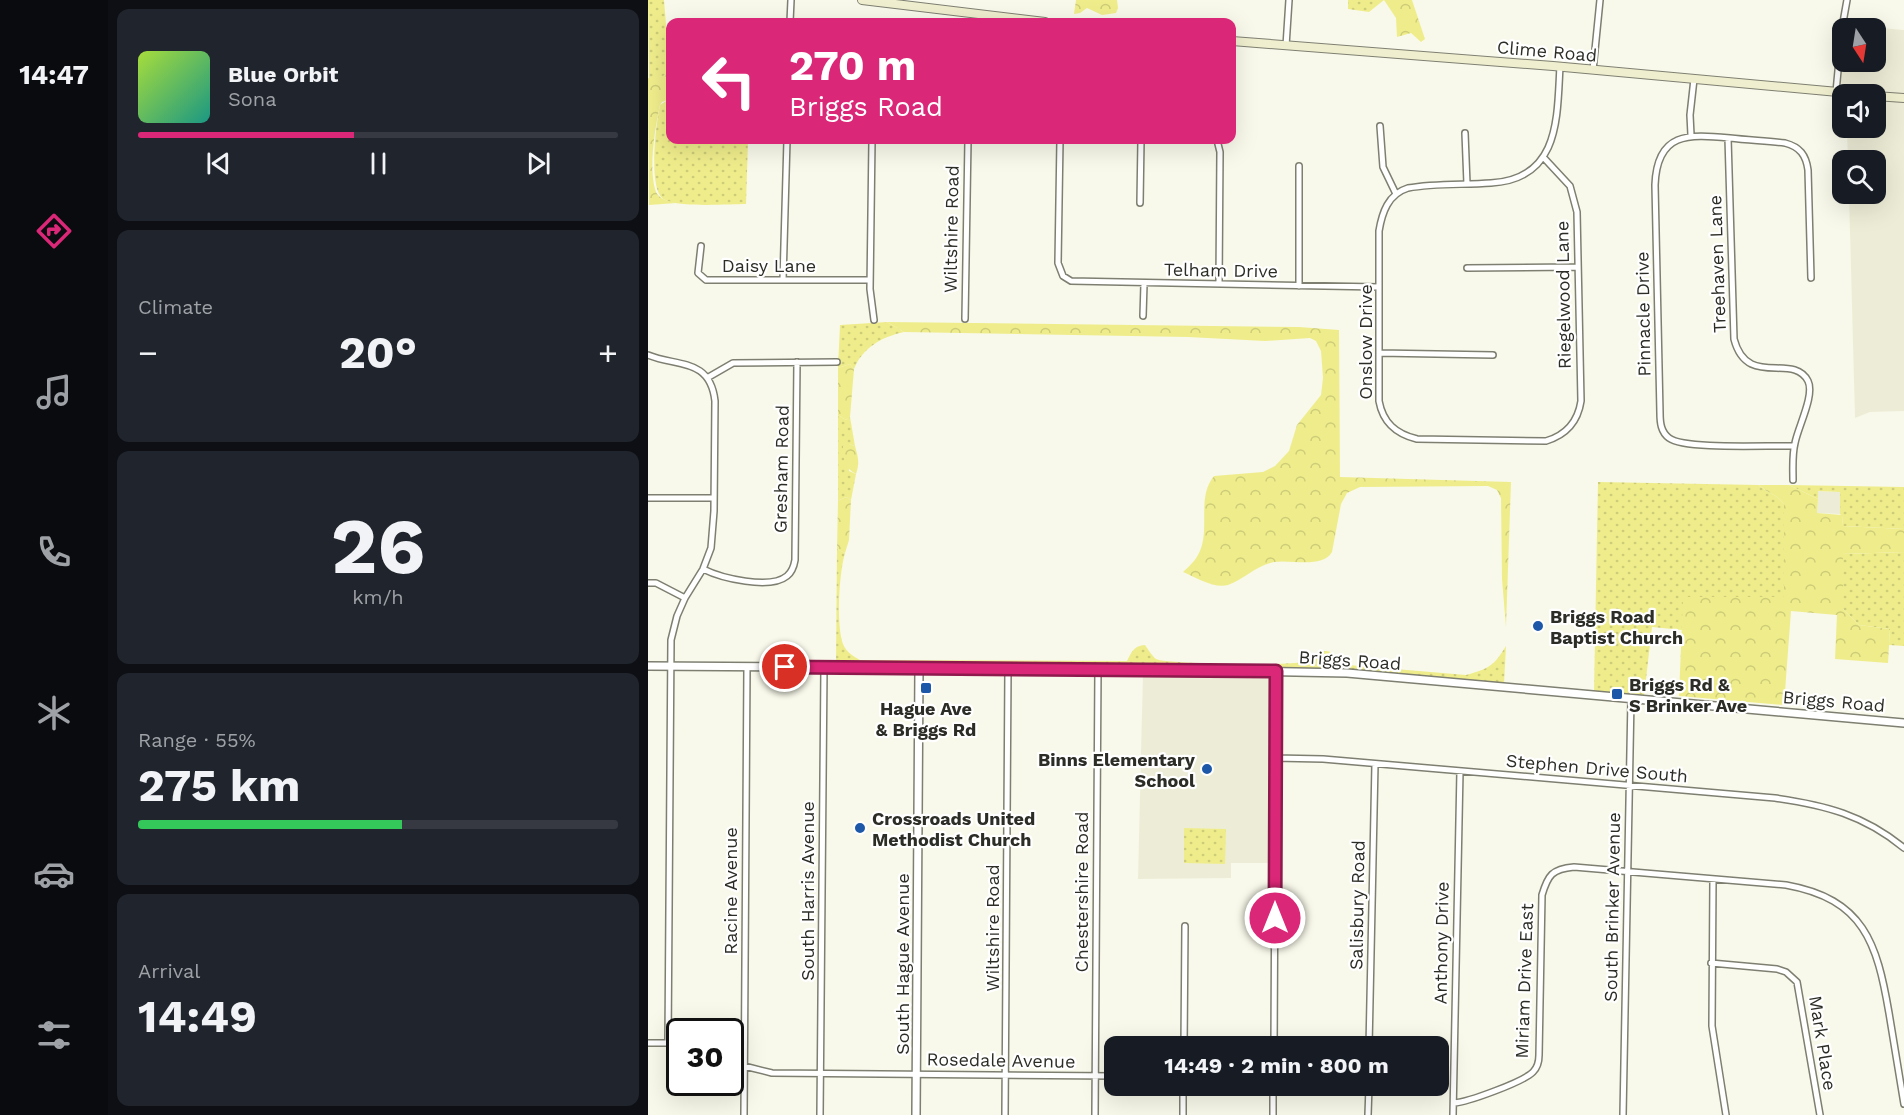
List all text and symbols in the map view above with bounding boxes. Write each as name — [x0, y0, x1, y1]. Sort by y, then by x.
north arrow — [1832, 18, 1886, 72]
map controls — [1832, 18, 1886, 204]
street label: Clime Road — [1496, 36, 1598, 66]
text: 270 m — [789, 41, 916, 90]
icon: left — [690, 42, 768, 120]
text: 14:47 — [19, 59, 89, 91]
text: Blue Orbit — [228, 62, 338, 87]
button: sound — [1832, 84, 1886, 138]
text: Sona — [228, 87, 277, 111]
text: Briggs Road — [789, 91, 943, 123]
icon: previous — [202, 147, 235, 180]
icon: pause — [362, 147, 395, 180]
icon: next — [522, 147, 555, 180]
button: search — [1832, 150, 1886, 204]
street label: Wiltshire Road — [939, 165, 963, 293]
street label: Treehaven Lane — [1704, 195, 1730, 333]
icon: directions — [33, 210, 75, 252]
street label: Riegelwood Lane — [1551, 221, 1575, 369]
street label: Pinnacle Drive — [1631, 251, 1655, 377]
street label: Daisy Lane — [722, 255, 816, 276]
street label: Telham Drive — [1164, 259, 1278, 281]
street label: Onslow Drive — [1355, 284, 1376, 400]
text: Climate — [138, 295, 213, 319]
text: 20° — [339, 326, 417, 379]
text: − — [138, 333, 158, 372]
text: + — [598, 333, 618, 372]
icon: music — [33, 371, 75, 413]
street label: Gresham Road — [769, 405, 793, 533]
text: 26 — [331, 500, 425, 592]
icon: phone — [33, 531, 75, 573]
text: km/h — [352, 585, 404, 609]
place label: Briggs Road Baptist Church — [1550, 606, 1683, 648]
marker: Briggs Road Baptist Church — [1531, 619, 1545, 633]
pin — [759, 641, 810, 692]
street label: Briggs Road — [1298, 646, 1402, 674]
icon: arrive — [768, 650, 801, 683]
place label: Briggs Rd & S Brinker Ave — [1629, 674, 1747, 716]
marker: Hague Ave & Briggs Rd — [919, 681, 933, 695]
street label: Briggs Road — [1782, 686, 1886, 716]
marker: Briggs Rd & S Brinker Ave — [1610, 687, 1624, 701]
icon: climate — [33, 692, 75, 734]
place label: Hague Ave & Briggs Rd — [876, 698, 976, 740]
text: Range · 55% — [138, 728, 256, 752]
place label: Binns Elementary School — [1038, 749, 1196, 791]
street label: Stephen Drive South — [1505, 750, 1689, 786]
text: 275 km — [138, 759, 300, 812]
marker: Binns Elementary School — [1200, 762, 1214, 776]
street label: South Harris Avenue — [797, 801, 818, 981]
place label: Crossroads United Methodist Church — [872, 808, 1035, 850]
street label: Chestershire Road — [1071, 811, 1092, 973]
street label: South Brinker Avenue — [1600, 812, 1624, 1002]
marker: Crossroads United Methodist Church — [853, 821, 867, 835]
street label: Racine Avenue — [720, 827, 741, 955]
street label: Salisbury Road — [1345, 840, 1369, 970]
icon: car — [33, 853, 75, 895]
street label: Wiltshire Road — [982, 864, 1003, 992]
street label: South Hague Avenue — [892, 873, 913, 1055]
street label: Anthony Drive — [1429, 881, 1453, 1005]
position arrow — [1243, 886, 1307, 950]
street label: Miriam Drive East — [1511, 903, 1537, 1059]
text: Arrival — [138, 959, 200, 983]
text: 14:49 — [138, 990, 257, 1043]
street label: Mark Place — [1805, 994, 1841, 1092]
icon: filters — [33, 1014, 75, 1056]
speed limit sign: 30 — [666, 1018, 744, 1096]
street label: Rosedale Avenue — [926, 1048, 1076, 1072]
text: 14:49 · 2 min · 800 m — [1164, 1053, 1389, 1078]

